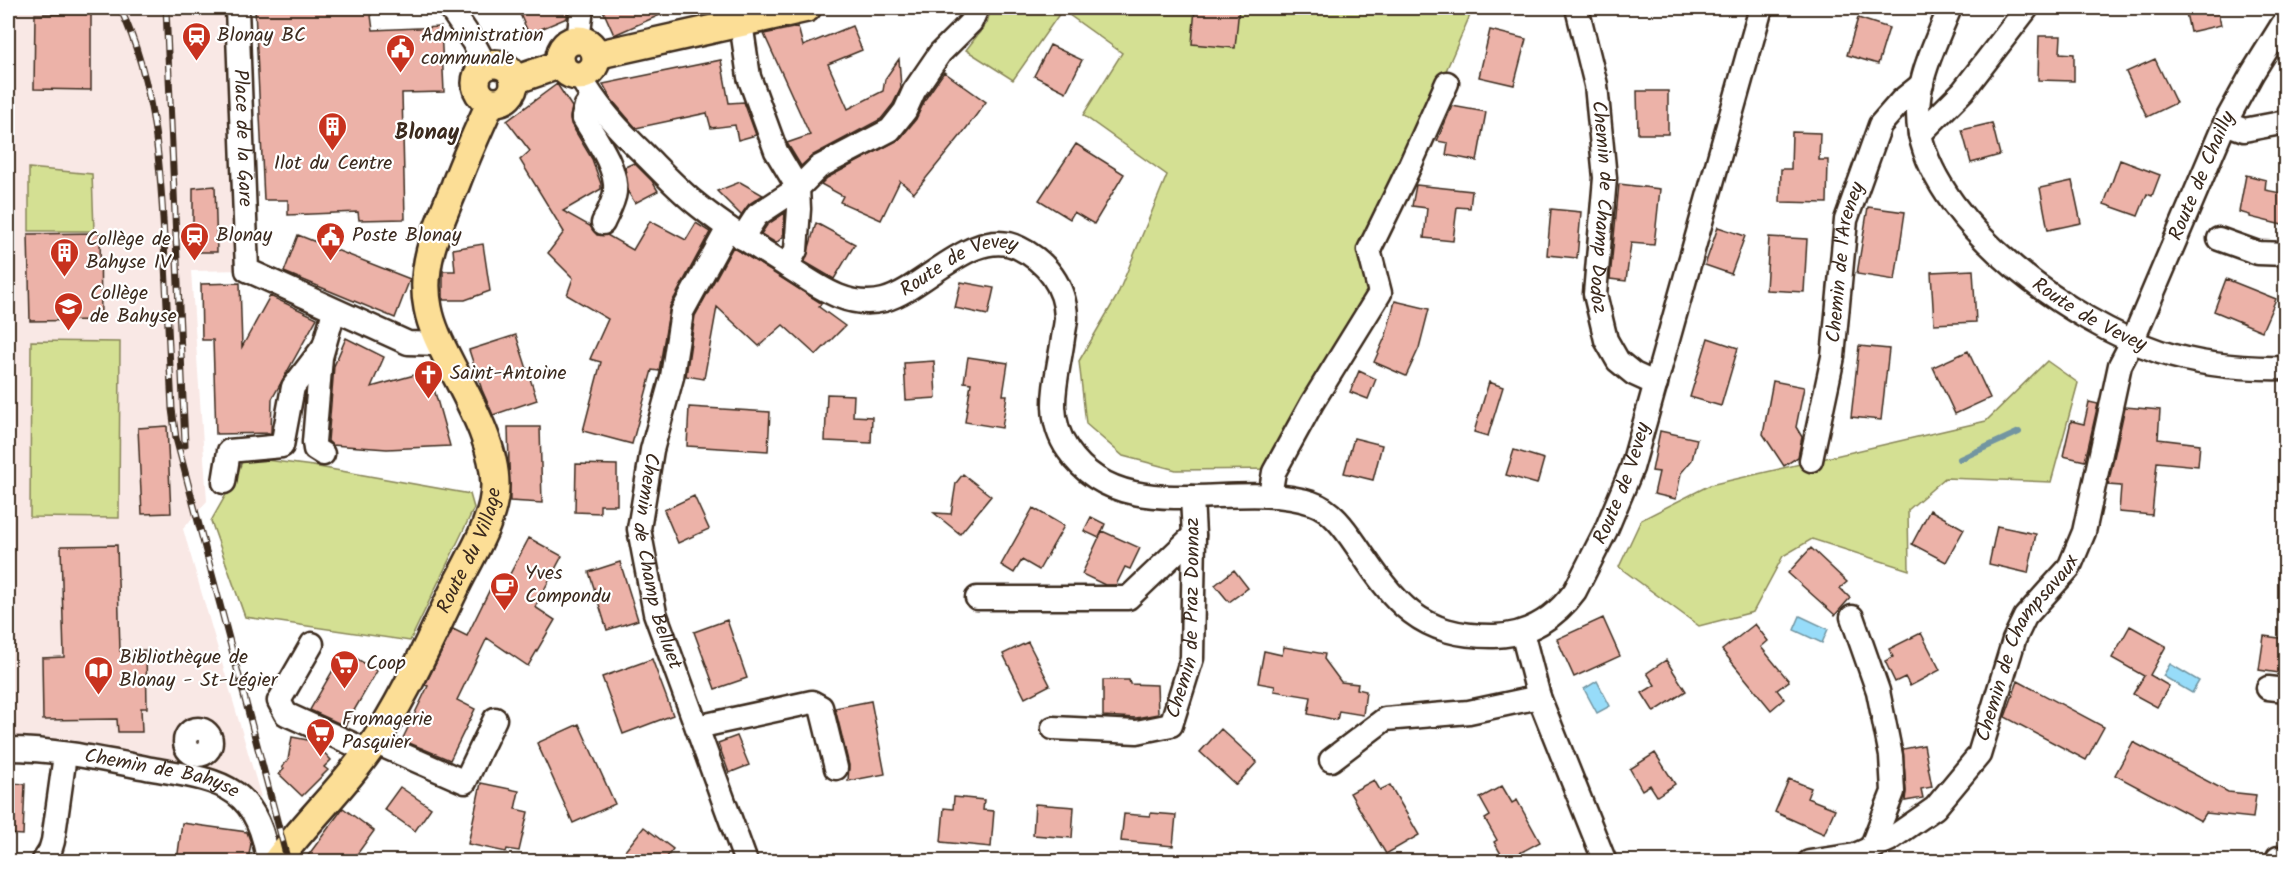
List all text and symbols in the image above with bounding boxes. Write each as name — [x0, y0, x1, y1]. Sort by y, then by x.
station icon: Blonay BC — [180, 20, 212, 62]
place label: Blonay BC — [217, 20, 306, 52]
place label: Administration communale — [421, 20, 544, 75]
public building icon: Administration communale — [384, 32, 416, 74]
street label: Place de la Gare — [223, 68, 261, 207]
street label: Chemin de Champ Dodoz — [1579, 99, 1621, 317]
street label: Route de Chailly — [2161, 105, 2245, 246]
building icon: Ilot du Centre — [317, 110, 349, 152]
district label: Blonay — [395, 116, 460, 151]
place label: Ilot du Centre — [274, 148, 392, 180]
street label: Chemin de l'Areney — [1818, 177, 1875, 344]
station icon: Blonay — [179, 220, 211, 262]
place label: Blonay — [216, 220, 273, 252]
public building icon: Poste Blonay — [315, 220, 347, 262]
place label: Poste Blonay — [352, 220, 462, 252]
place label: Collège de Bahyse IV — [86, 224, 172, 279]
street label: Route de Vevey — [894, 227, 1023, 306]
building icon: Collège de Bahyse IV — [49, 236, 81, 278]
street label: Route de Vevey — [2024, 270, 2152, 362]
place label: Collège de Bahyse — [90, 278, 177, 333]
school or university icon: Collège de Bahyse — [53, 290, 85, 332]
church icon: Saint-Antoine — [413, 358, 445, 400]
place label: Saint-Antoine — [450, 358, 566, 390]
street label: Route de Vevey — [1585, 418, 1660, 550]
street label: Chemin de Champ Belluet — [622, 450, 690, 674]
street label: Route du Village — [429, 486, 511, 619]
street label: Chemin de Praz Donnaz — [1158, 516, 1210, 723]
street label: Chemin de Champsavaux — [1968, 550, 2089, 746]
place label: Yves Compondu — [525, 558, 611, 613]
cafe icon: Yves Compondu — [488, 570, 520, 612]
place label: Bibliothèque de Blonay - St-Légier — [119, 642, 279, 697]
supermarket icon: Coop — [329, 648, 361, 690]
place label: Coop — [366, 648, 406, 680]
library icon: Bibliothèque de Blonay - St-Légier — [82, 654, 114, 696]
place label: Fromagerie Pasquier — [342, 704, 432, 759]
supermarket icon: Fromagerie Pasquier — [305, 716, 337, 758]
street label: Chemin de Bahyse — [82, 741, 246, 807]

